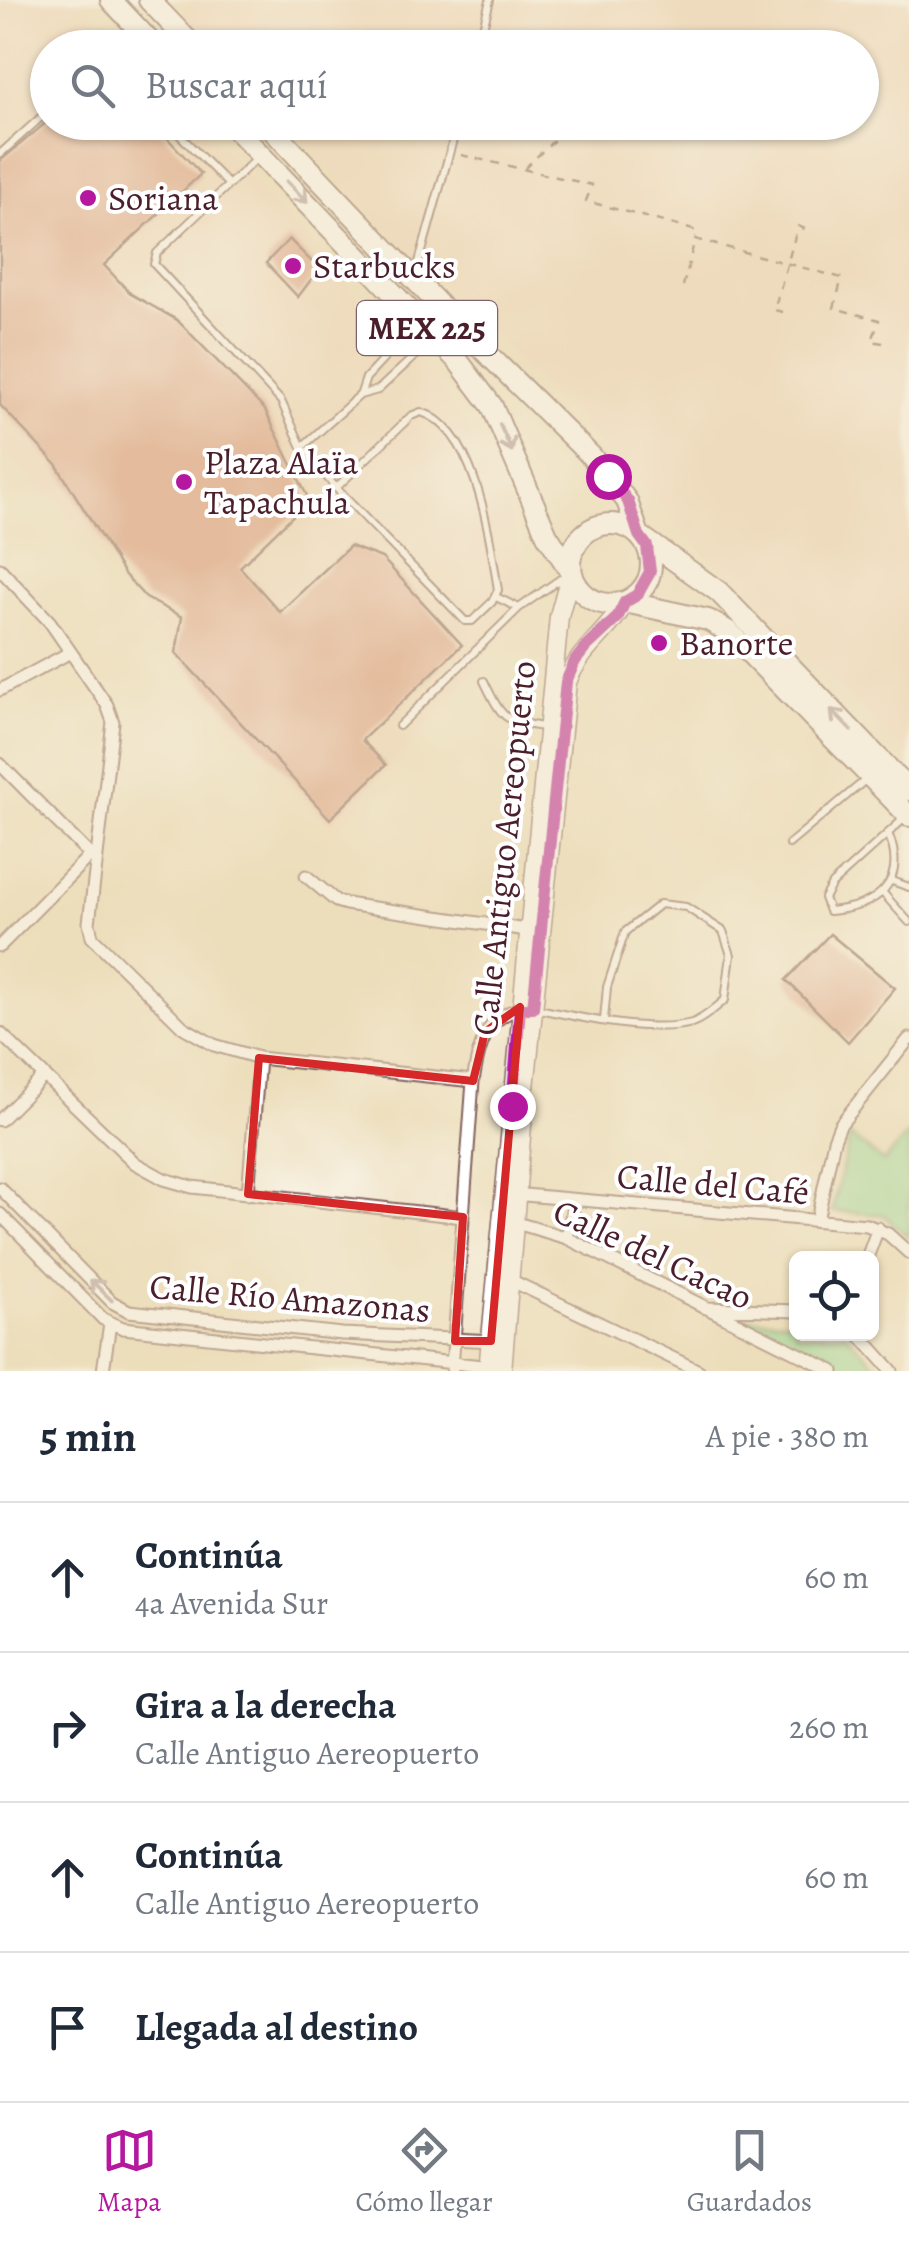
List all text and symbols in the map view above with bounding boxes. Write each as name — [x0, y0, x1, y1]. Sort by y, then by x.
search box — [30, 30, 879, 140]
icon: search — [65, 58, 120, 113]
text: Buscar aquí — [145, 59, 328, 111]
place label: Soriana — [108, 174, 219, 222]
one-way arrow — [285, 180, 309, 204]
marker: Soriana — [77, 187, 99, 209]
place label: Starbucks — [313, 242, 456, 290]
marker: Starbucks — [282, 255, 304, 277]
road number: MEX 225 — [357, 301, 497, 355]
one-way arrow — [498, 423, 517, 453]
place label: Plaza Alaïa Tapachula — [204, 438, 359, 526]
route start — [586, 454, 632, 500]
marker: Plaza Alaïa Tapachula — [173, 471, 195, 493]
place label: Banorte — [679, 619, 793, 667]
marker: Banorte — [648, 632, 670, 654]
street label: Calle Antiguo Aereopuerto — [460, 658, 548, 1038]
one-way arrow — [830, 708, 854, 732]
route end — [490, 1084, 536, 1130]
street label: Calle del Café — [615, 1152, 811, 1216]
street label: Calle del Cacao — [546, 1187, 760, 1321]
map controls — [789, 1251, 879, 1341]
button: locate — [789, 1251, 879, 1341]
street label: Calle Río Amazonas — [148, 1262, 432, 1334]
one-way arrow — [89, 1278, 113, 1302]
text: 5 min — [40, 1408, 136, 1465]
text: A pie · 380 m — [706, 1414, 869, 1458]
text: Continúa — [135, 1529, 283, 1581]
icon: ahead — [40, 1550, 95, 1605]
text: 60 m — [804, 1555, 869, 1599]
text: 4a Avenida Sur — [135, 1581, 328, 1625]
text: Gira a la derecha — [135, 1679, 396, 1731]
icon: right — [40, 1700, 95, 1755]
text: 260 m — [789, 1705, 869, 1749]
text: Calle Antiguo Aereopuerto — [135, 1731, 479, 1775]
text: Continúa — [135, 1829, 283, 1881]
icon: ahead — [40, 1850, 95, 1905]
text: 60 m — [804, 1855, 869, 1899]
text: Calle Antiguo Aereopuerto — [135, 1881, 479, 1925]
icon: arrive — [40, 2000, 95, 2055]
text: Llegada al destino — [135, 2001, 418, 2053]
tab: Mapa — [97, 2123, 161, 2221]
tab: Cómo llegar — [356, 2123, 493, 2221]
tab: Guardados — [687, 2123, 812, 2221]

